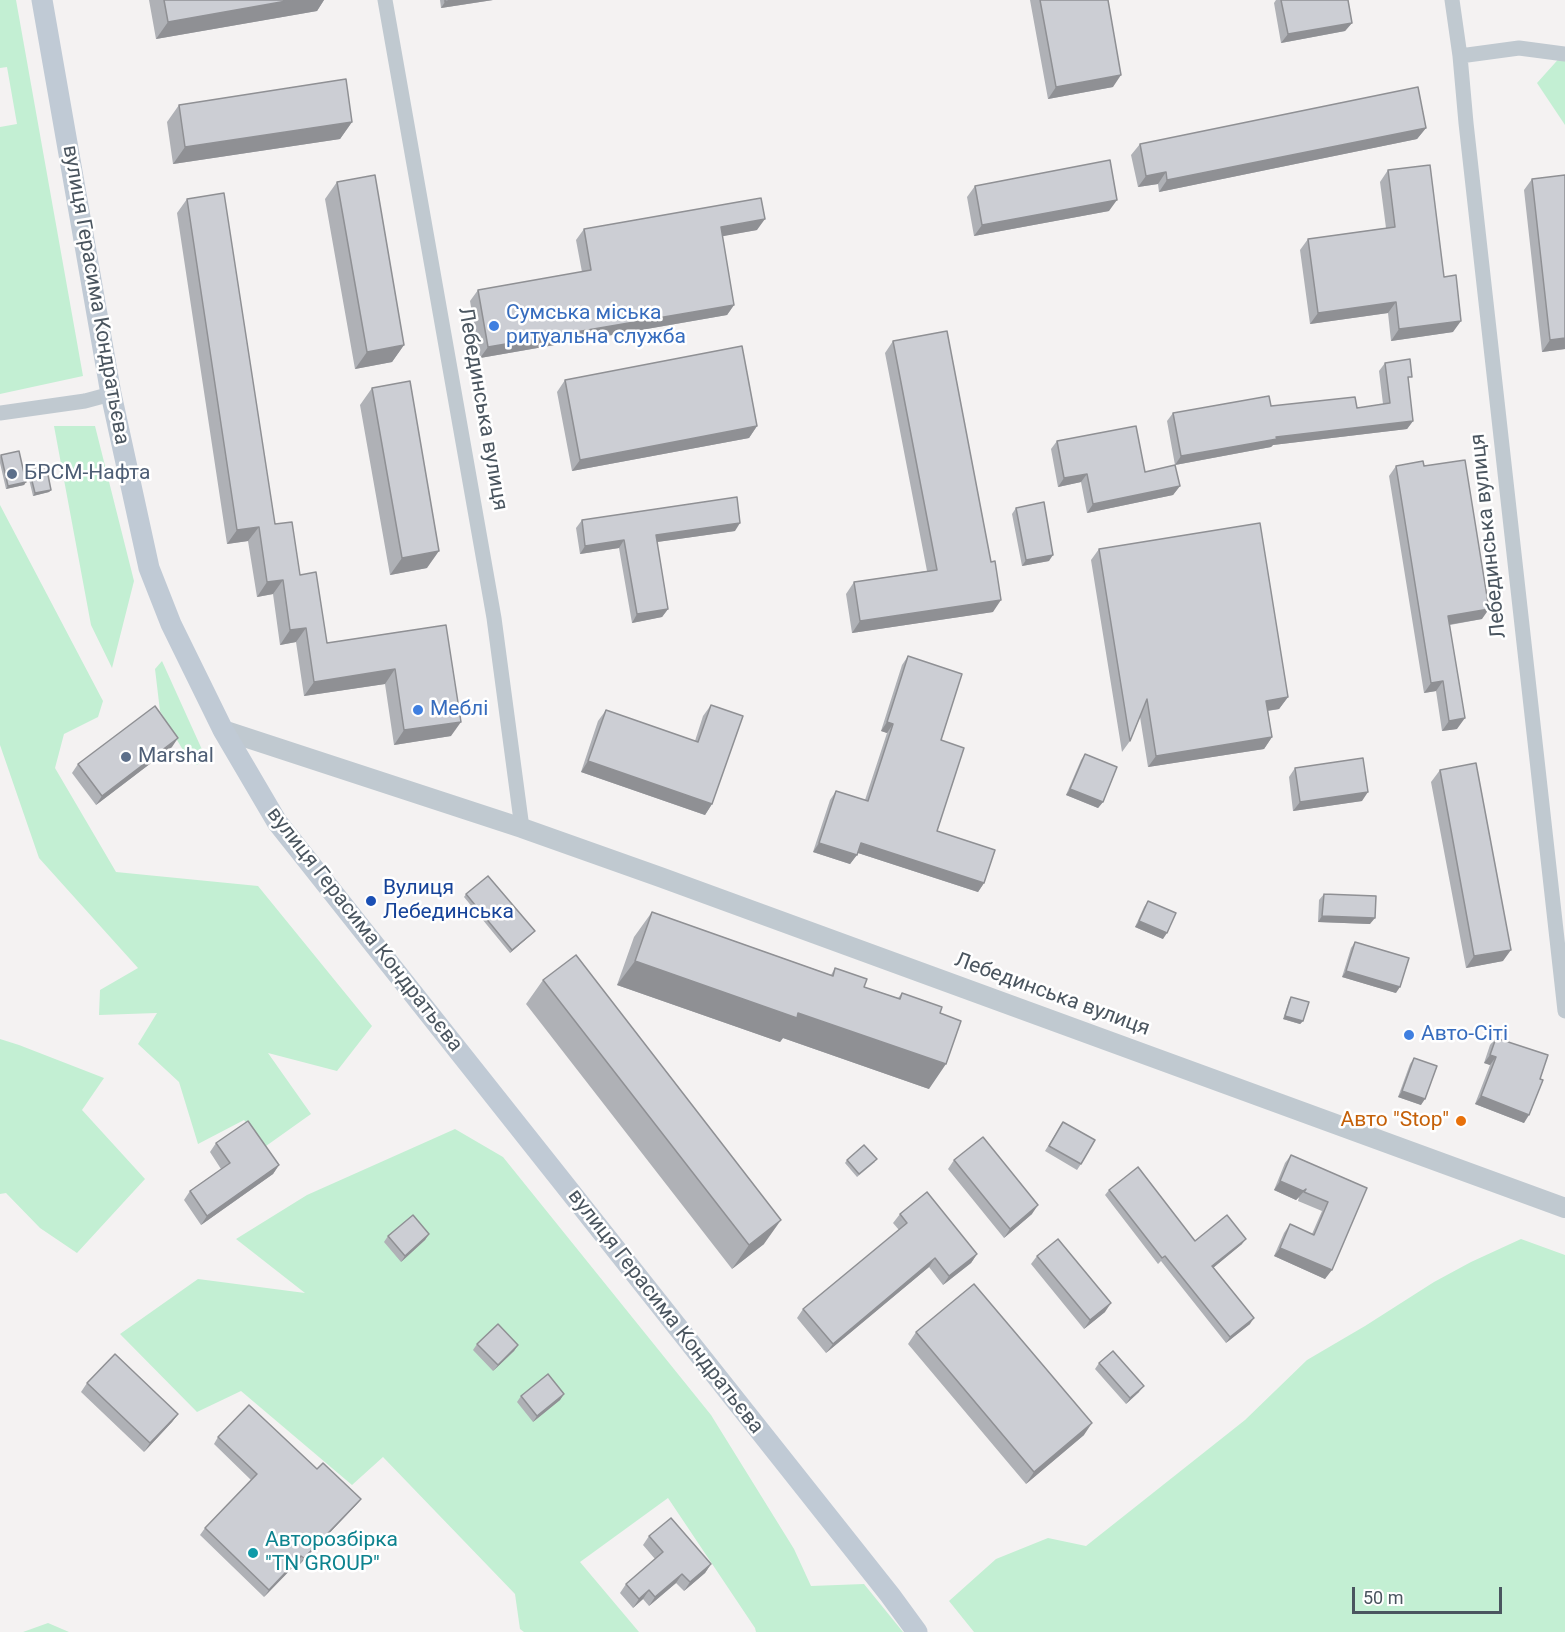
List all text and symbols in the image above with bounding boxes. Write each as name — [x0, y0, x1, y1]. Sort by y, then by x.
street label: вулиця Герасима Кондратьєва — [56, 143, 134, 447]
place label: Сумська міська ритуальна служба — [506, 301, 686, 351]
street label: Лебединська вулиця — [452, 305, 512, 513]
marker: Сумська міська ритуальна служба — [487, 319, 501, 333]
street label: Лебединська вулиця — [1466, 432, 1512, 640]
place label: БРСМ-Нафта — [24, 461, 150, 487]
marker: БРСМ-Нафта — [5, 467, 19, 481]
place label: Меблі — [430, 697, 488, 723]
marker: Меблі — [411, 703, 425, 717]
place label: Marshal — [138, 744, 214, 770]
marker: Marshal — [119, 750, 133, 764]
street label: вулиця Герасима Кондратьєва — [261, 803, 467, 1057]
place label: Вулиця Лебединська — [383, 876, 514, 926]
marker: Вулиця Лебединська — [364, 894, 378, 908]
street label: Лебединська вулиця — [951, 948, 1153, 1042]
place label: Авто-Сіті — [1421, 1022, 1508, 1048]
marker: Авто-Сіті — [1402, 1028, 1416, 1042]
place label: Авто "Stop" — [1341, 1108, 1449, 1134]
marker: Авто "Stop" — [1454, 1114, 1468, 1128]
street label: вулиця Герасима Кондратьєва — [562, 1185, 768, 1439]
place label: Авторозбірка "TN GROUP" — [265, 1528, 398, 1578]
marker: Авторозбірка "TN GROUP" — [246, 1546, 260, 1560]
scale bar — [1355, 1575, 1505, 1613]
text: 50 m — [1363, 1587, 1403, 1608]

